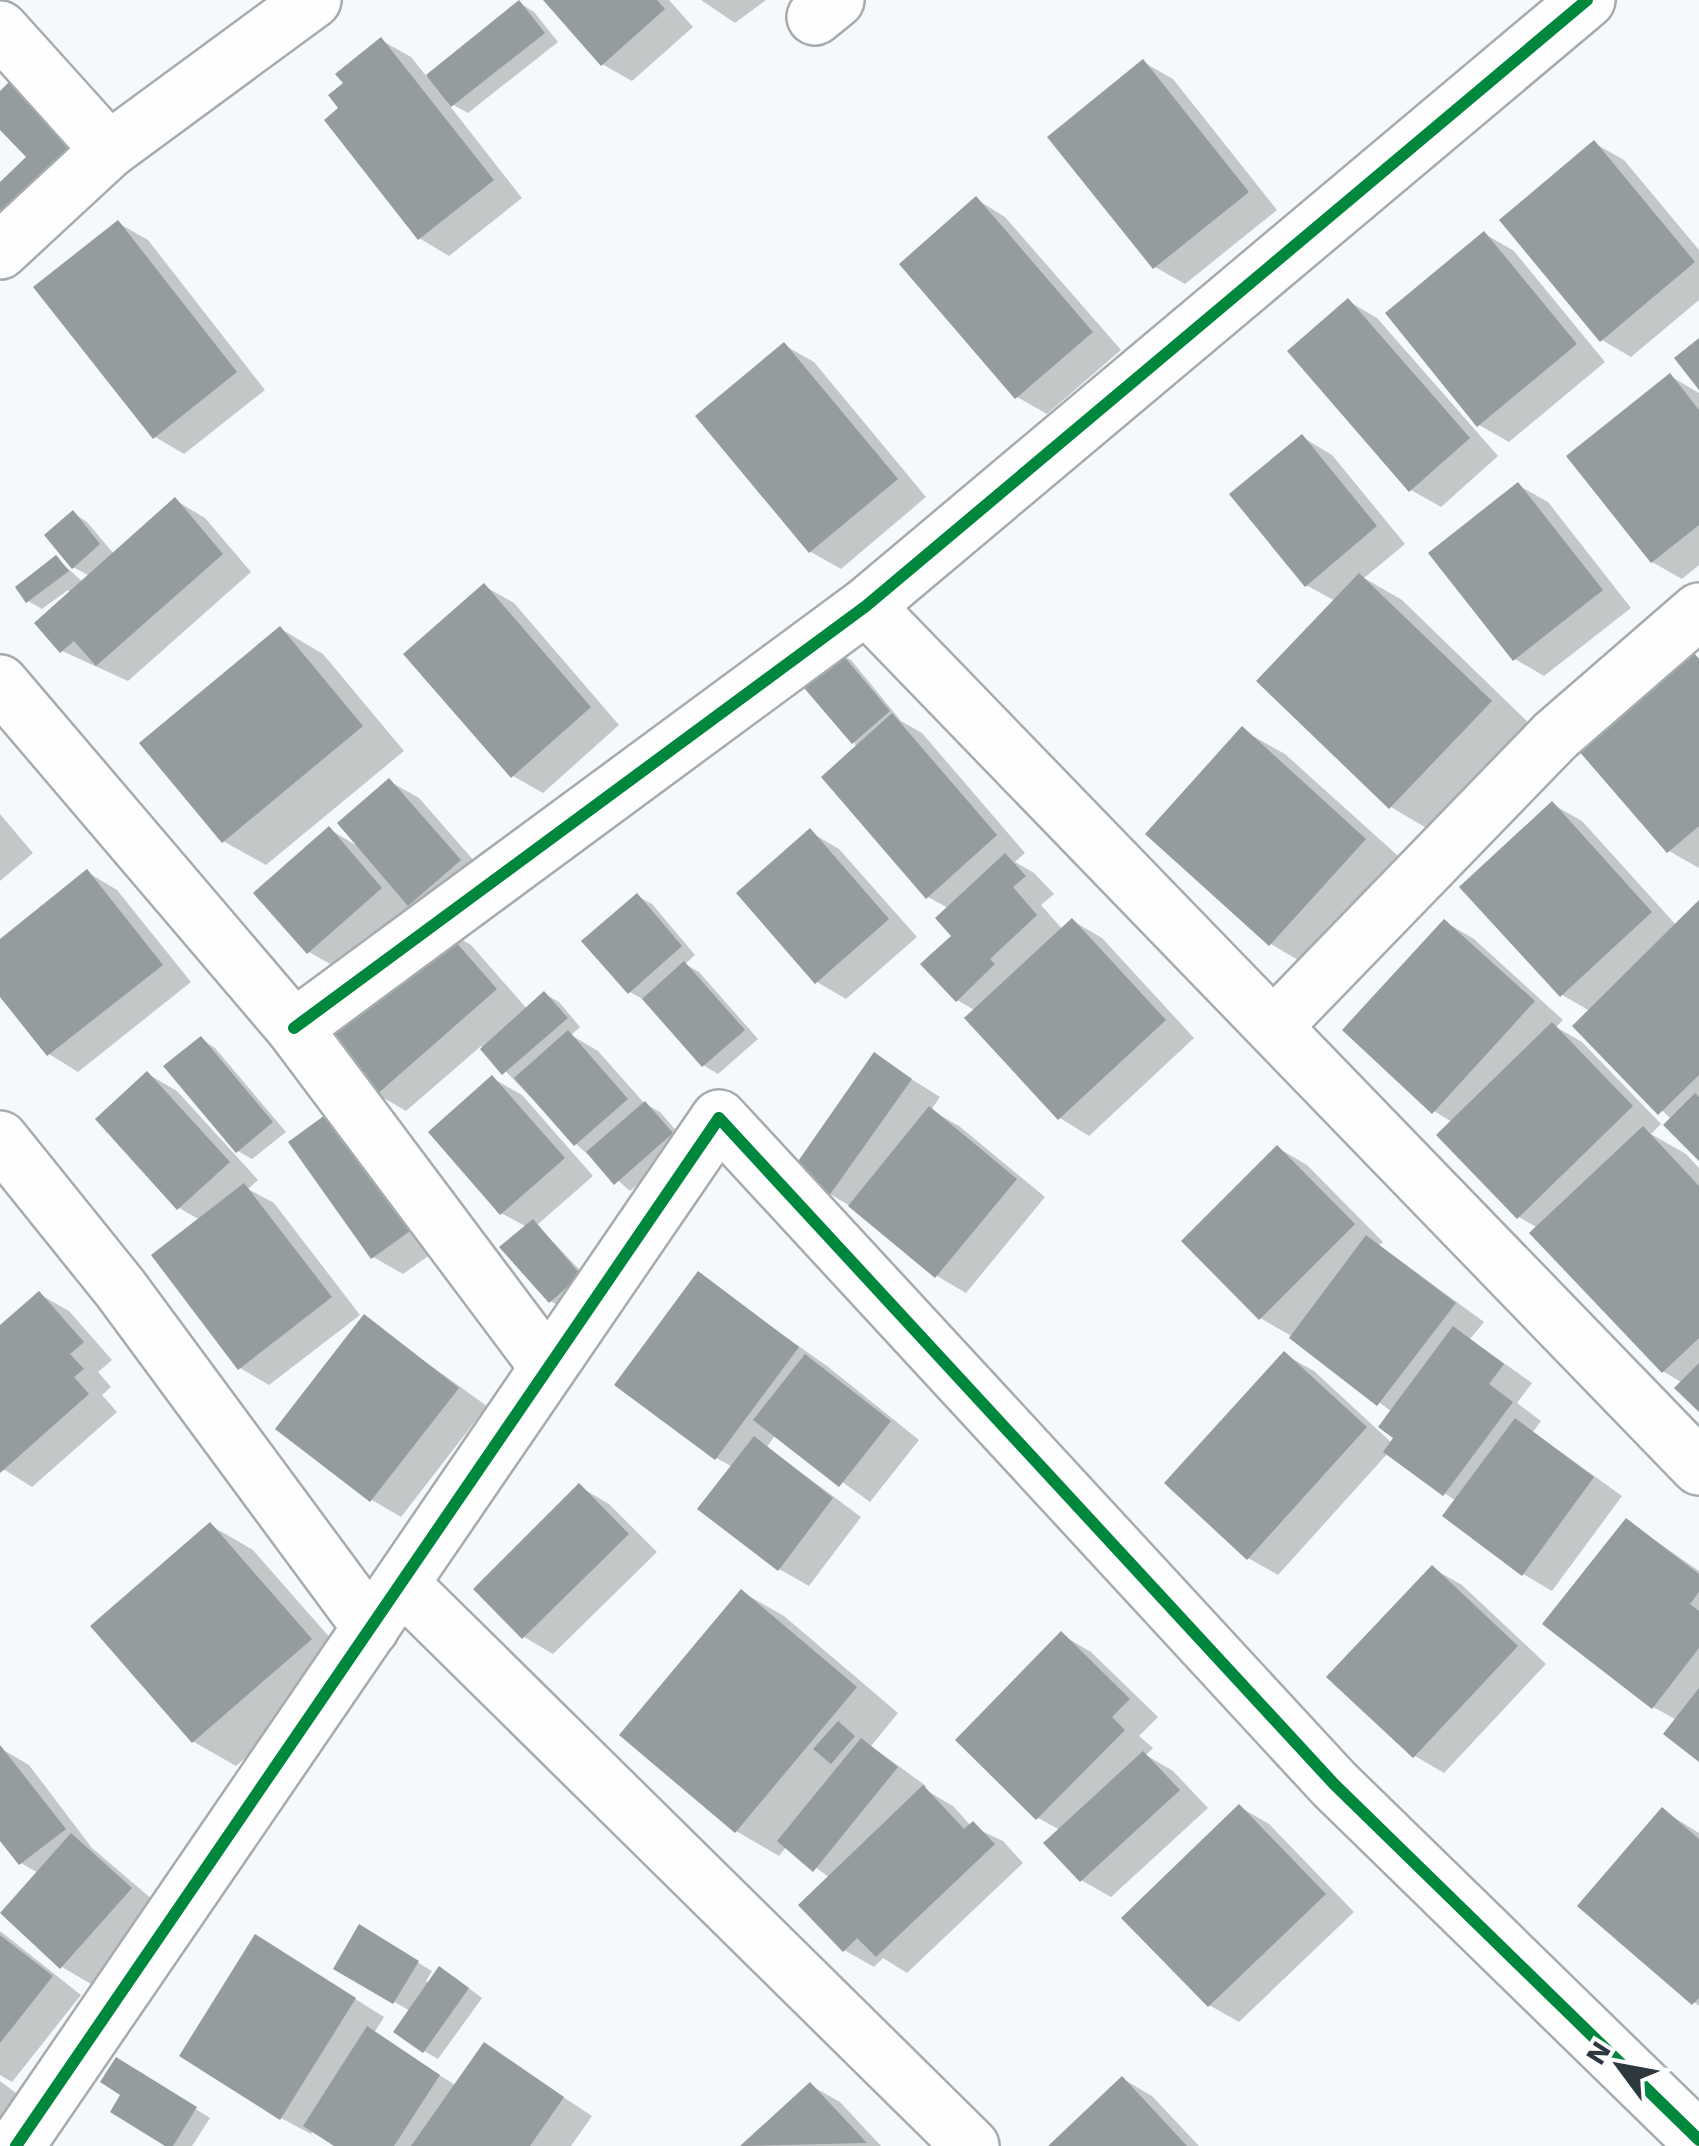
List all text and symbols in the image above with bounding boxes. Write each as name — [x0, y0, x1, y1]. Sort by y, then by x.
north arrow — [1569, 2016, 1669, 2116]
text: N — [1579, 2035, 1618, 2071]

